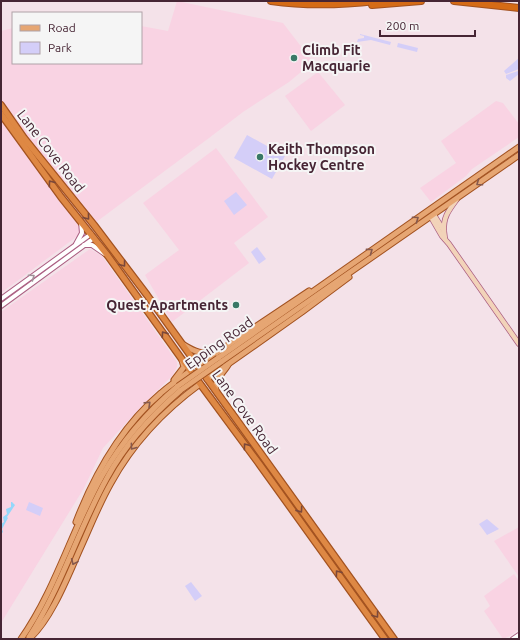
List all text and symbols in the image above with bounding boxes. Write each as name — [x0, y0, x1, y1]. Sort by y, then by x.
legend — [12, 12, 142, 64]
scale bar — [380, 12, 475, 38]
text: 200 m — [386, 19, 419, 32]
text: Road — [48, 21, 76, 34]
text: Park — [48, 41, 72, 54]
place label: Climb Fit Macquarie — [302, 42, 371, 74]
marker: Climb Fit Macquarie — [289, 53, 299, 63]
street label: Lane Cove Road — [14, 107, 88, 195]
place label: Keith Thompson Hockey Centre — [268, 141, 375, 173]
marker: Keith Thompson Hockey Centre — [255, 152, 265, 162]
one-way arrow — [476, 178, 483, 185]
one-way arrow — [49, 180, 56, 187]
one-way arrow — [82, 212, 89, 219]
one-way arrow — [411, 217, 418, 224]
one-way arrow — [366, 249, 373, 256]
one-way arrow — [119, 260, 126, 267]
one-way arrow — [28, 274, 35, 282]
place label: Quest Apartments — [106, 297, 228, 313]
marker: Quest Apartments — [231, 300, 241, 310]
street label: Epping Road — [182, 314, 256, 372]
one-way arrow — [161, 331, 169, 338]
street label: Lane Cove Road — [209, 367, 281, 457]
one-way arrow — [143, 401, 151, 409]
one-way arrow — [131, 443, 138, 450]
one-way arrow — [244, 443, 251, 450]
one-way arrow — [296, 506, 303, 513]
one-way arrow — [71, 558, 79, 566]
one-way arrow — [335, 570, 343, 577]
one-way arrow — [372, 611, 379, 618]

